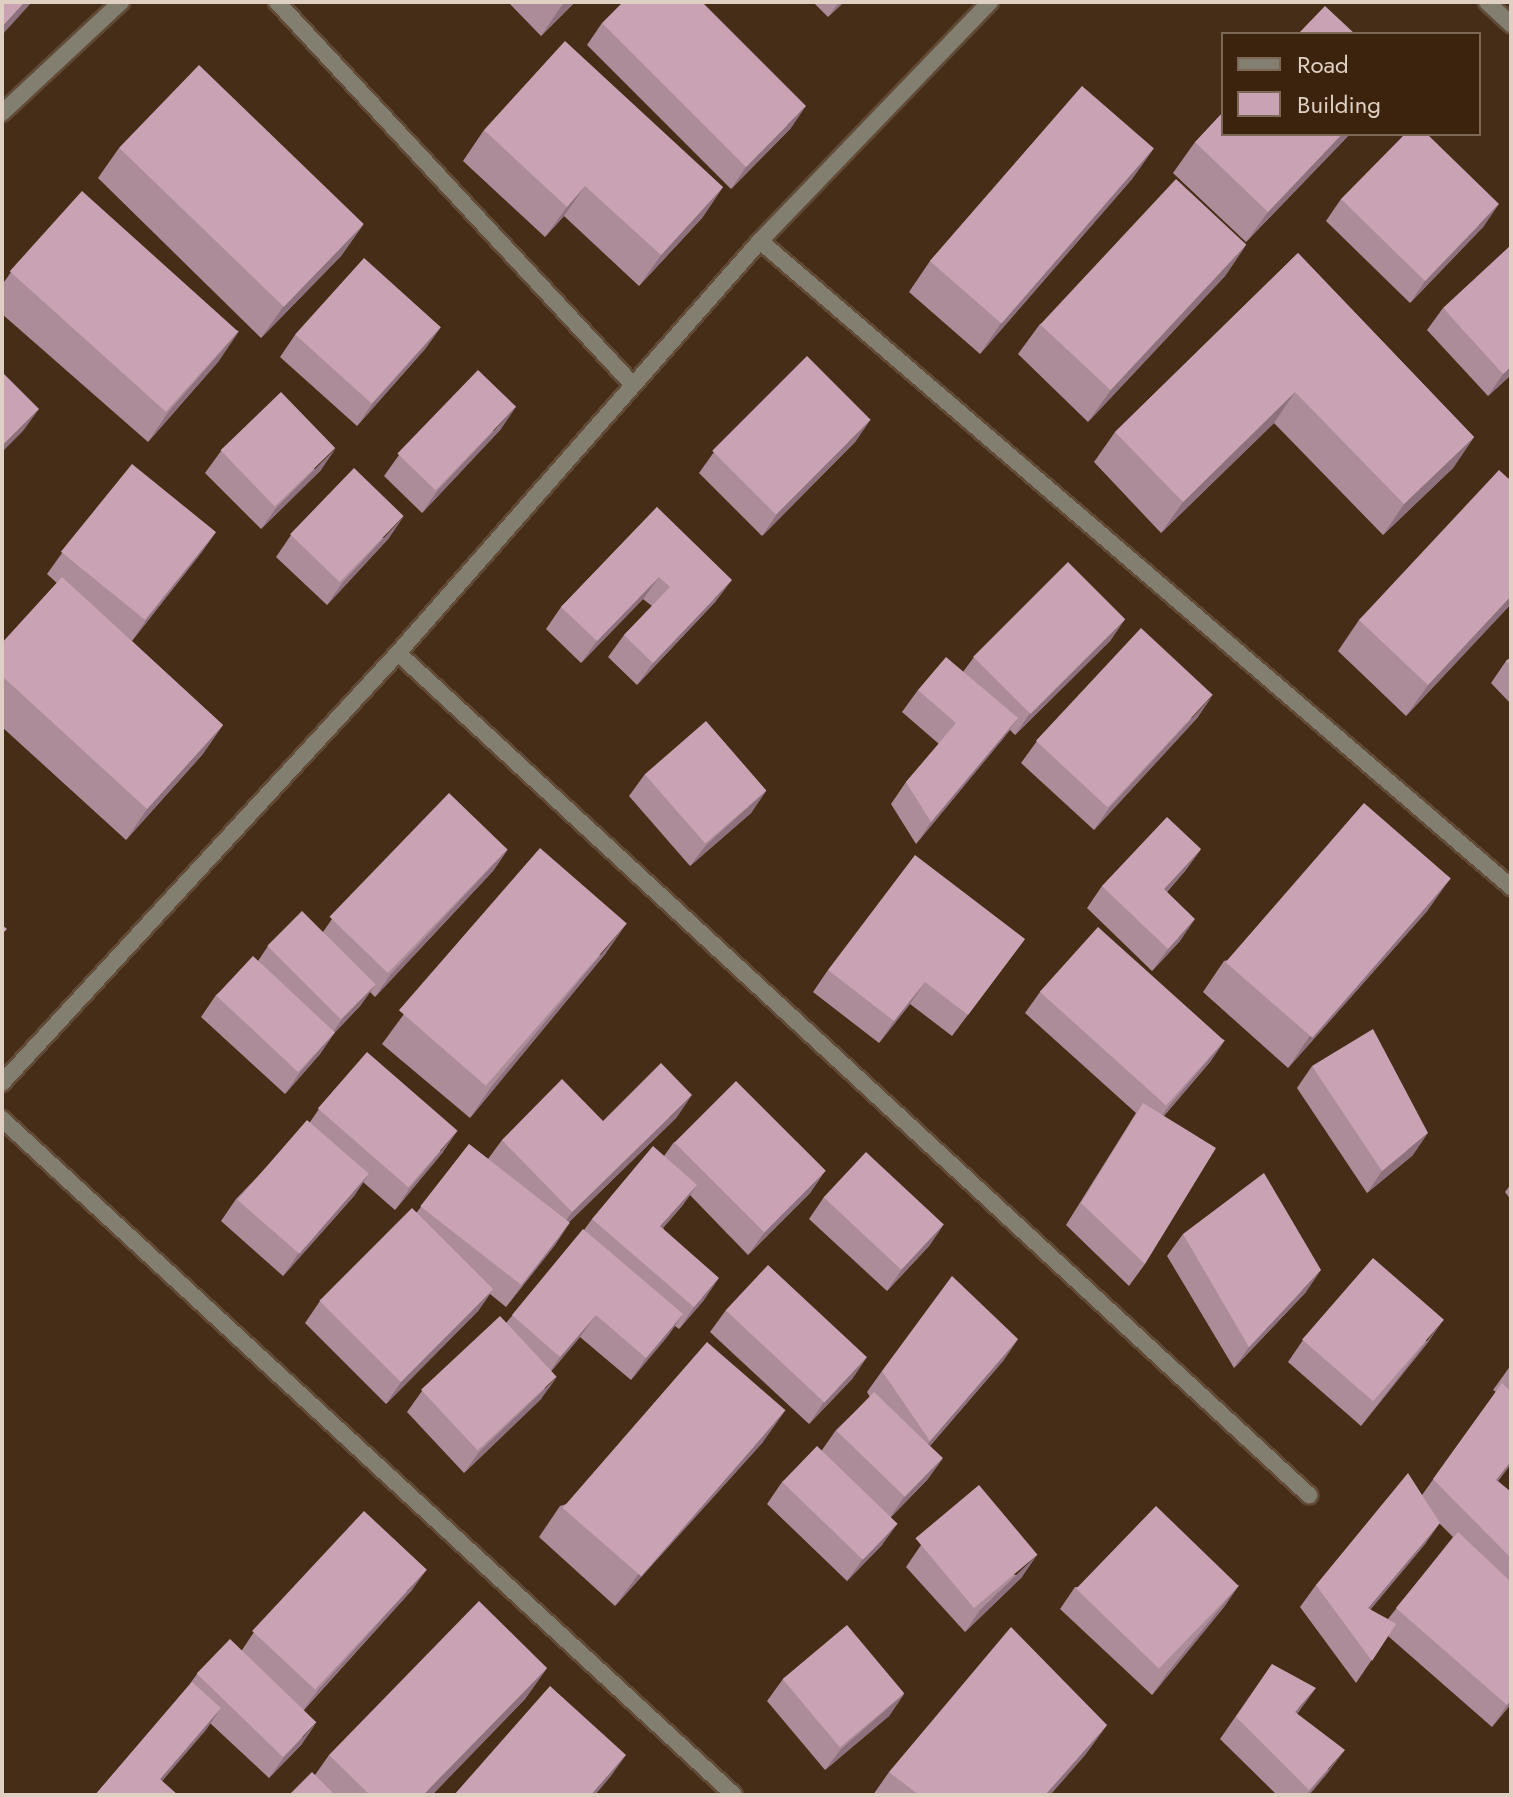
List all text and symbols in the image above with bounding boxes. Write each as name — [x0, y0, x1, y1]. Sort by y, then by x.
legend — [1221, 32, 1481, 136]
text: Road — [1297, 47, 1349, 82]
text: Building — [1297, 87, 1381, 122]

